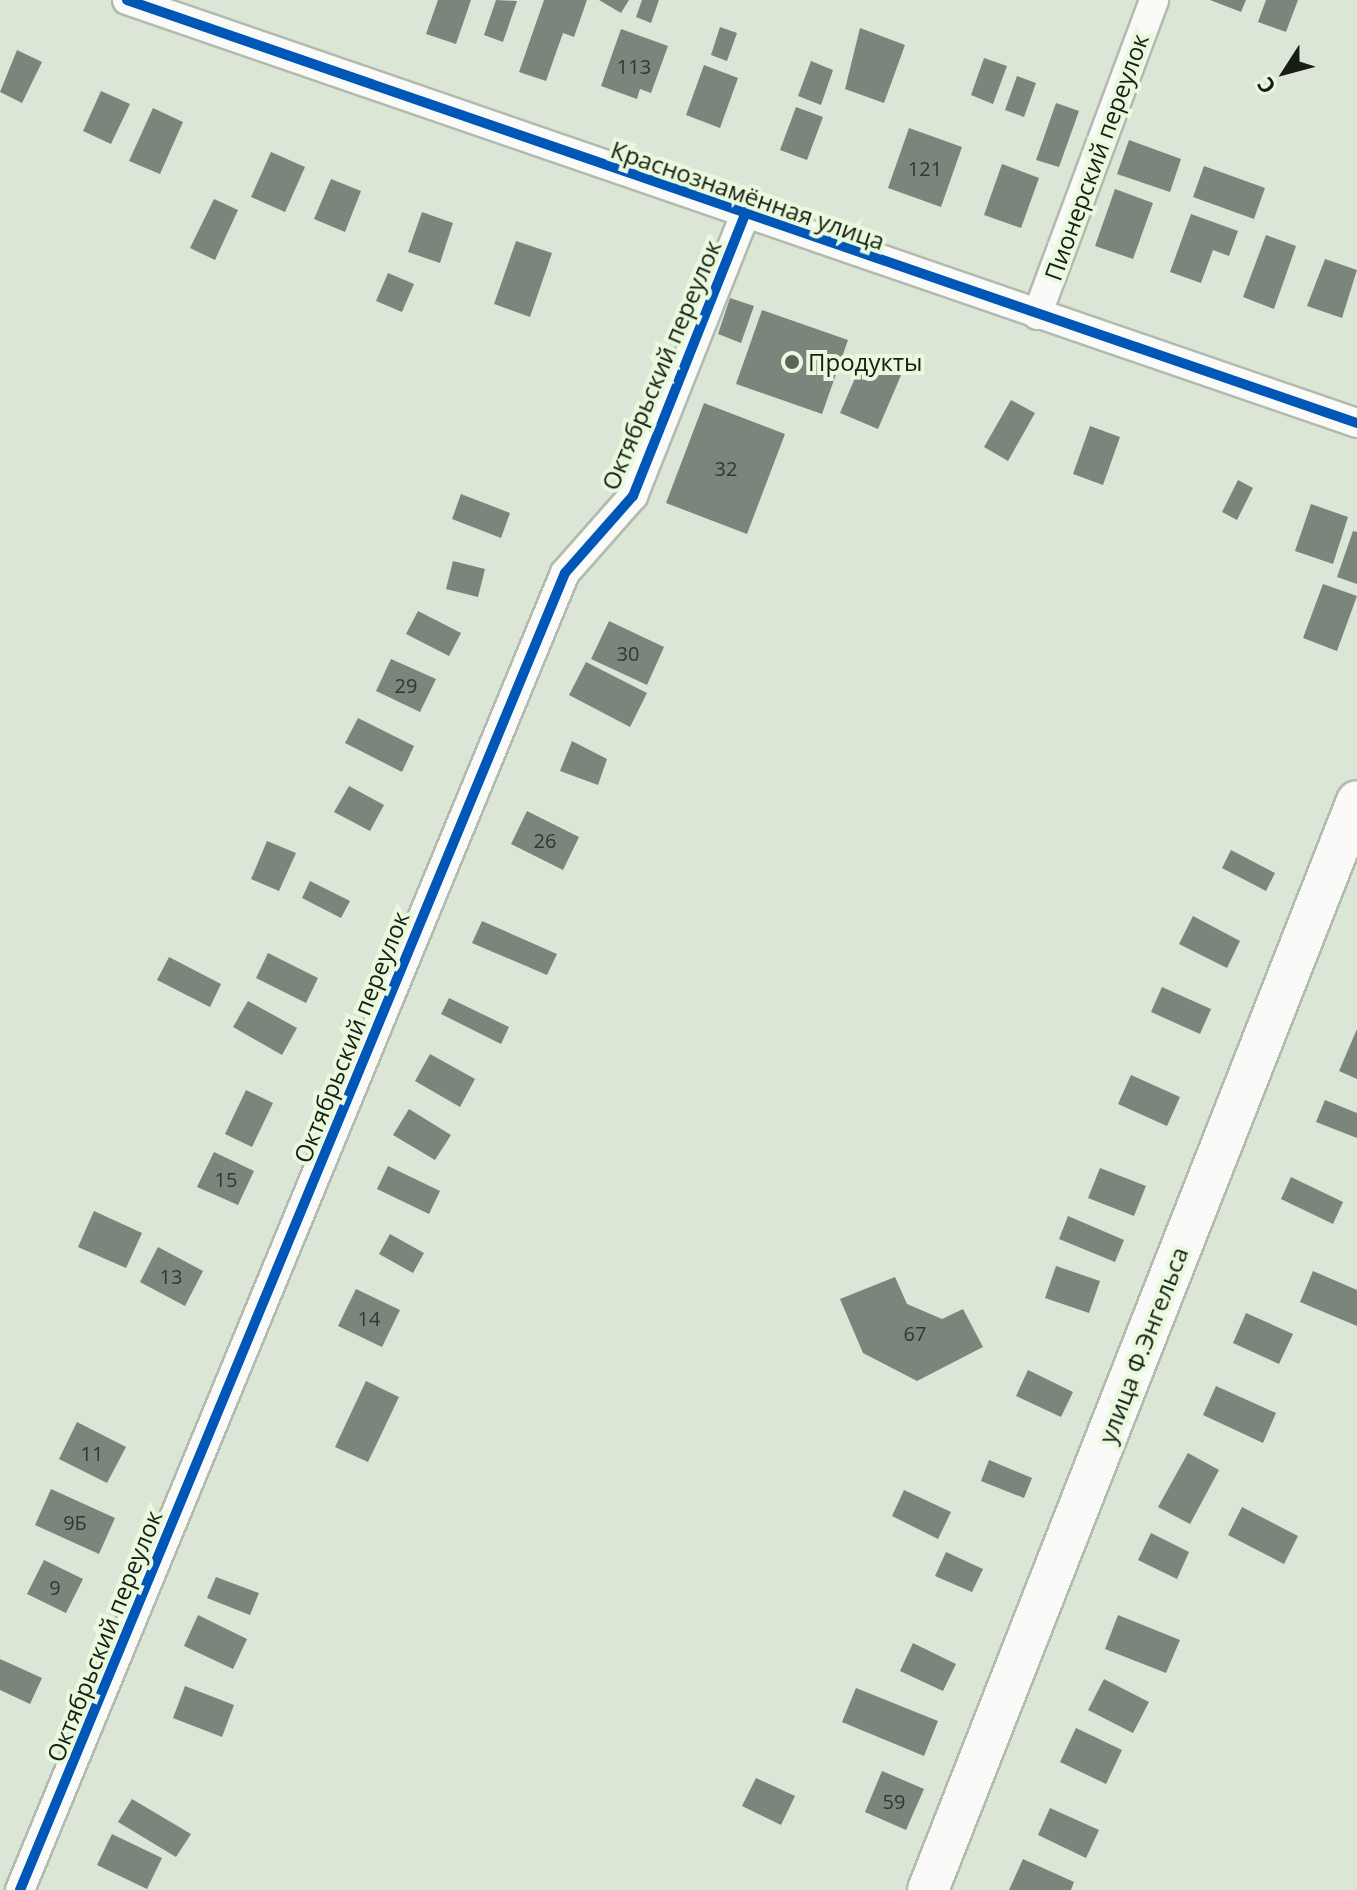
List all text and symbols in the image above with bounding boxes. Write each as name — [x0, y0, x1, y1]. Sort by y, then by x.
street label: Пионерский переулок — [1038, 30, 1154, 284]
north arrow — [1245, 32, 1325, 112]
house number: 113 — [617, 54, 651, 78]
text: С — [1249, 72, 1282, 101]
street label: Краснознамённая улица — [607, 135, 889, 255]
house number: 121 — [908, 156, 942, 180]
street label: Октябрьский переулок — [595, 236, 727, 494]
place label: Продукты — [808, 348, 923, 376]
marker: Продукты — [783, 353, 801, 371]
house number: 32 — [715, 456, 737, 480]
house number: 30 — [617, 641, 639, 665]
house number: 29 — [395, 673, 417, 697]
house number: 26 — [534, 828, 556, 852]
street label: Октябрьский переулок — [287, 907, 415, 1167]
house number: 15 — [215, 1167, 237, 1191]
street label: улица Ф.Энгельса — [1092, 1243, 1194, 1447]
house number: 13 — [160, 1264, 182, 1288]
house number: 14 — [358, 1306, 380, 1330]
house number: 67 — [904, 1321, 926, 1345]
house number: 11 — [81, 1441, 103, 1465]
street label: Октябрьский переулок — [40, 1506, 168, 1766]
house number: 9Б — [63, 1510, 87, 1534]
house number: 9 — [49, 1575, 61, 1599]
house number: 59 — [883, 1789, 905, 1813]

